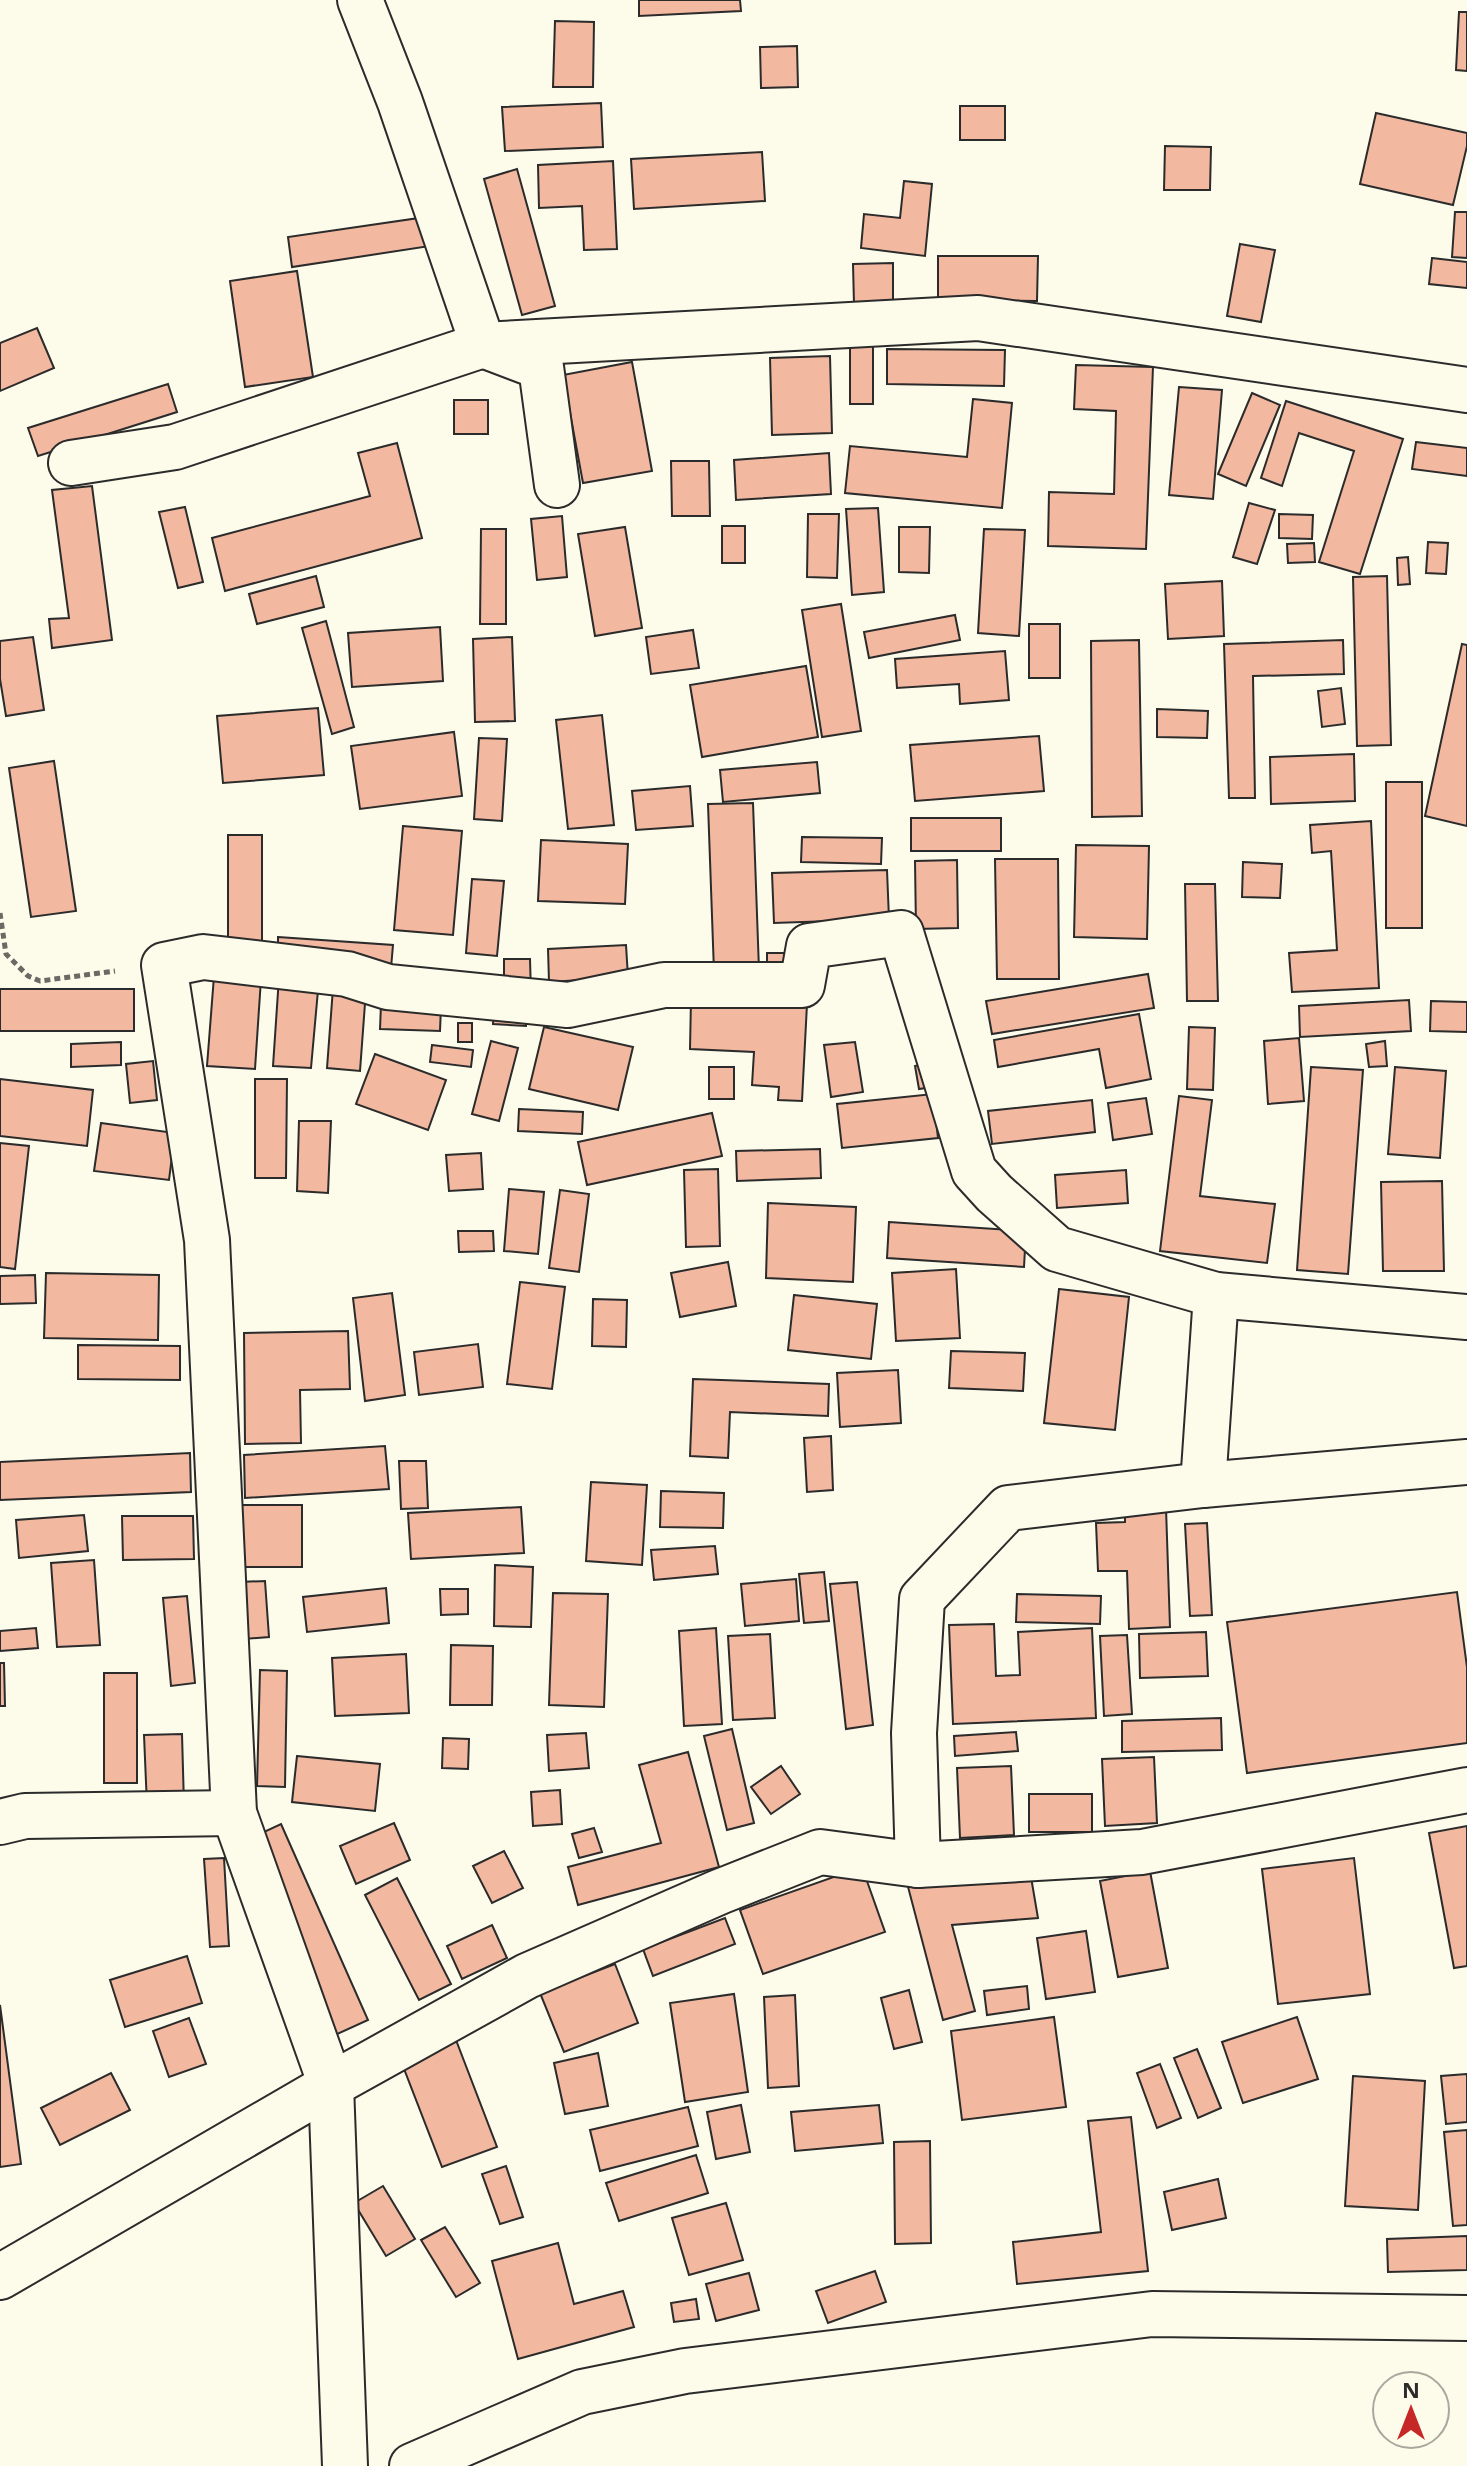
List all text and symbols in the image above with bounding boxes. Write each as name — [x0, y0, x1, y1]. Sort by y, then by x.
north arrow — [1371, 2370, 1451, 2450]
text: N — [1402, 2374, 1420, 2404]

